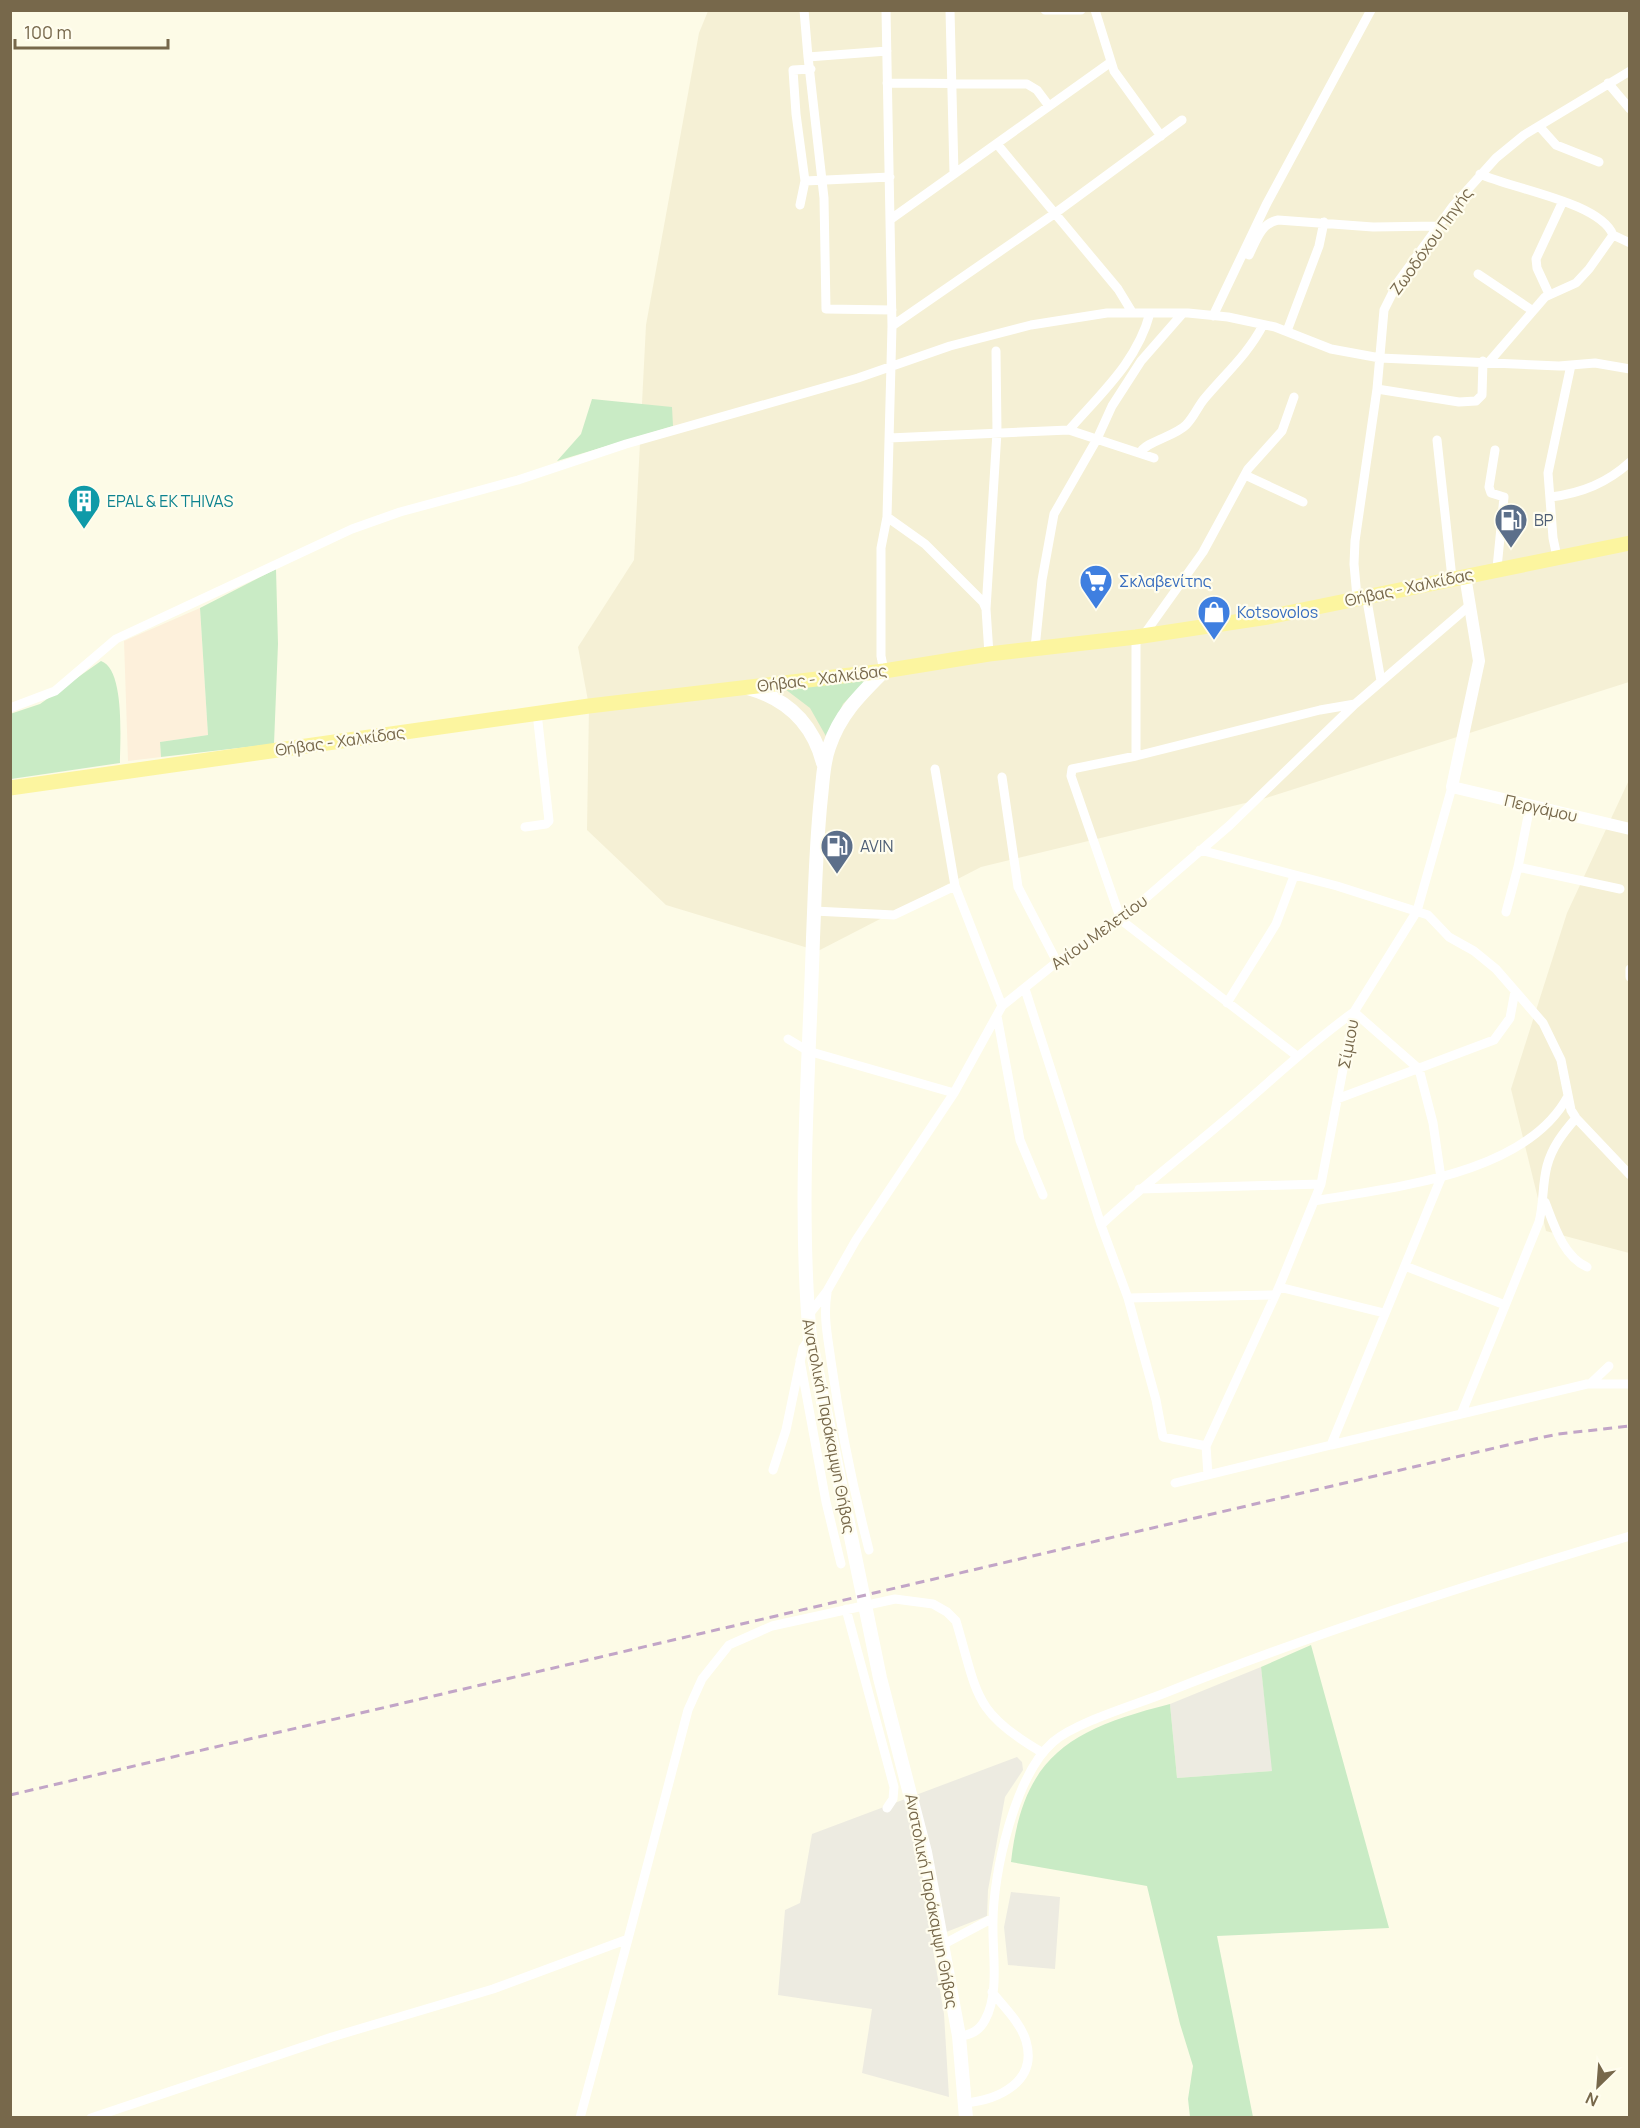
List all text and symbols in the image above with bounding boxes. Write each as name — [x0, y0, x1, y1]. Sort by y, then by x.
scale bar — [15, 12, 168, 50]
text: 100 m — [24, 20, 72, 44]
street label: Ζωοδόχου Πηγής — [1385, 183, 1477, 299]
building icon: EPAL & EK THIVAS — [66, 483, 102, 530]
place label: EPAL & EK THIVAS — [107, 490, 233, 512]
fuel station icon: BP — [1493, 502, 1529, 549]
place label: BP — [1534, 509, 1554, 531]
supermarket icon: Σκλαβενίτης — [1078, 563, 1114, 610]
street label: Θήβας - Χαλκίδας — [1343, 563, 1475, 611]
place label: Σκλαβενίτης — [1119, 570, 1212, 592]
shop icon: Kotsovolos — [1196, 594, 1232, 641]
place label: Kotsovolos — [1237, 601, 1318, 623]
street label: Θήβας - Χαλκίδας — [756, 659, 888, 697]
street label: Θήβας - Χαλκίδας — [274, 721, 406, 761]
street label: Περγάμου — [1502, 789, 1580, 827]
fuel station icon: AVIN — [819, 828, 855, 875]
place label: AVIN — [860, 835, 893, 857]
street label: Αγίου Μελετίου — [1046, 890, 1152, 974]
street label: Σίμιου — [1332, 1017, 1364, 1071]
street label: Ανατολική Παράκαμψη Θήβας — [797, 1317, 861, 1535]
street label: Ανατολική Παράκαμψη Θήβας — [900, 1792, 964, 2010]
north arrow — [1568, 2056, 1628, 2116]
text: N — [1582, 2087, 1602, 2112]

